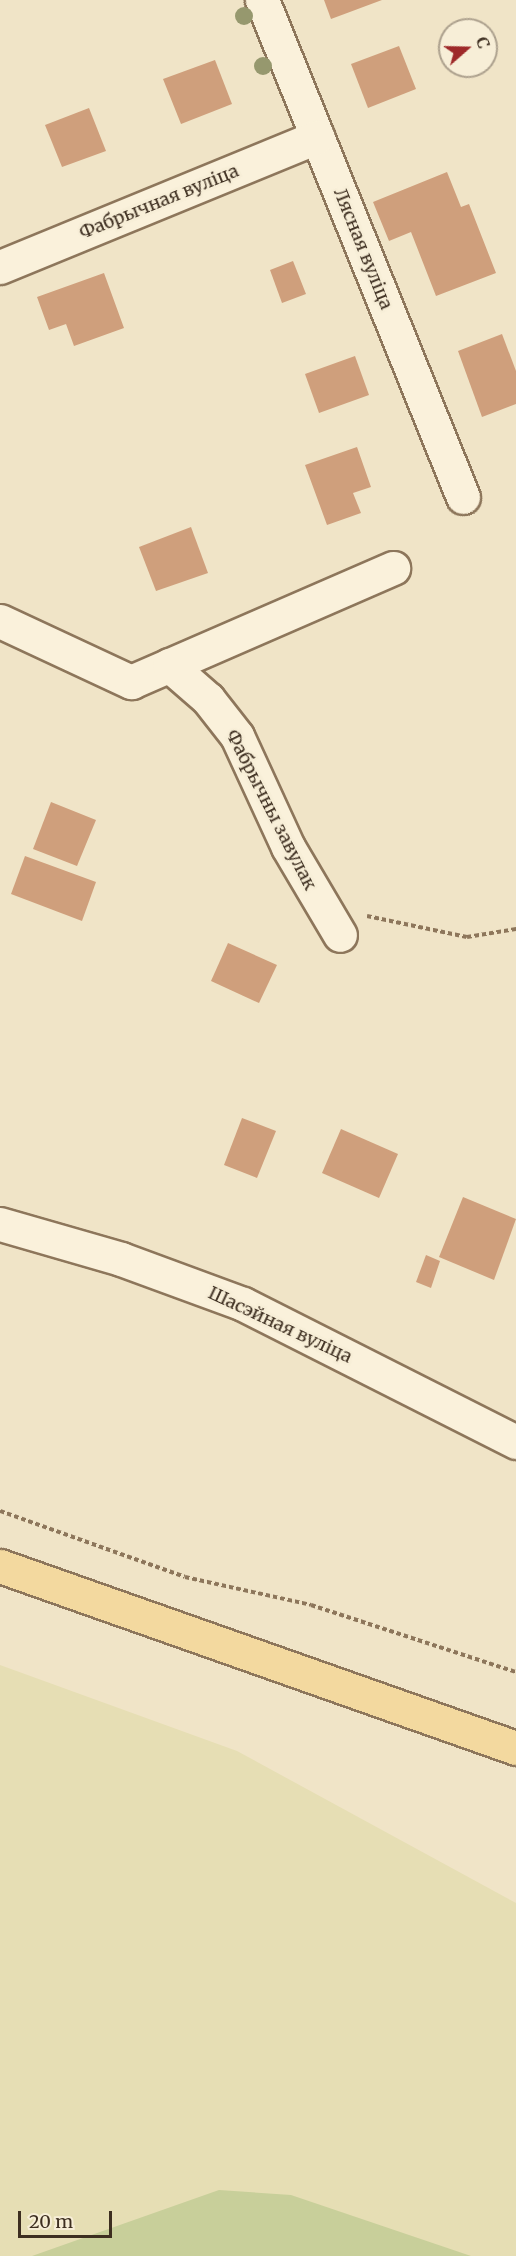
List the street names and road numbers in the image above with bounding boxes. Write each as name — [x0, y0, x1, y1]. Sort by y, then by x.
street label: Фабрычная вуліца — [76, 160, 242, 244]
street label: Лясная вуліца — [329, 185, 397, 313]
street label: Фабрычны завулак — [221, 726, 321, 894]
street label: Шасэйная вуліца — [205, 1282, 355, 1368]

